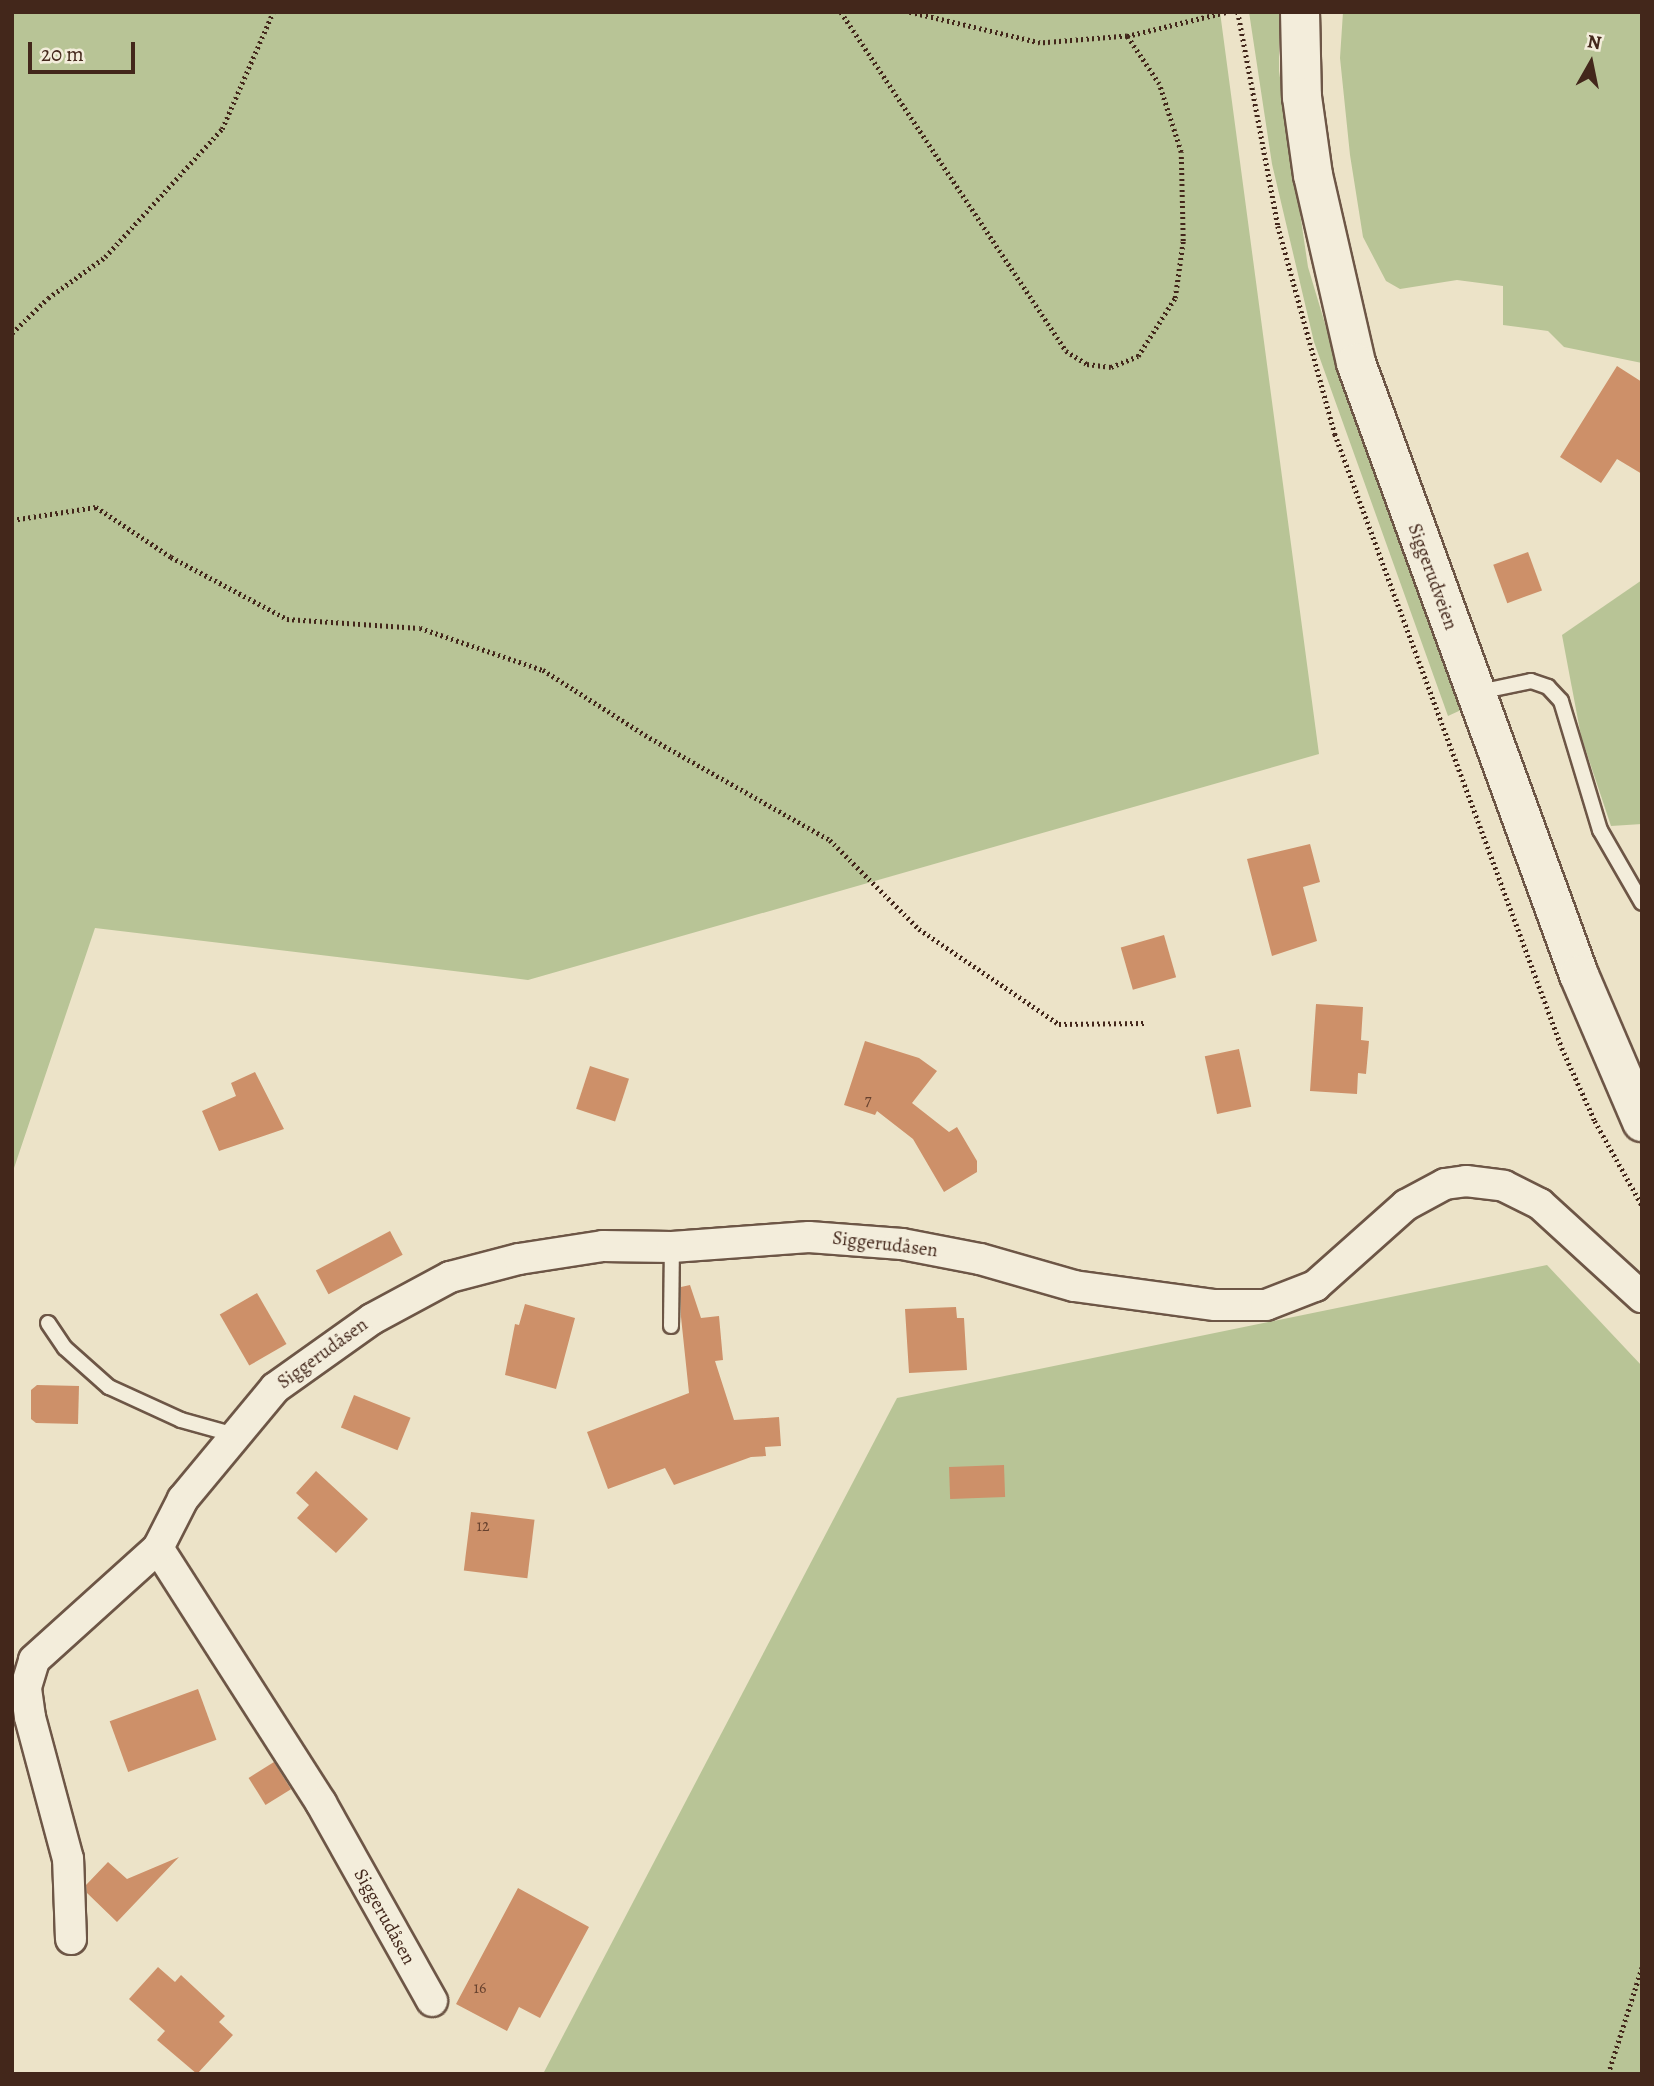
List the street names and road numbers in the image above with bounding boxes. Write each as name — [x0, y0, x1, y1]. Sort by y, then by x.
street label: Siggerudveien — [1402, 521, 1462, 633]
street label: Siggerudåsen — [831, 1227, 939, 1263]
street label: Siggerudåsen — [273, 1314, 373, 1394]
street label: Siggerudåsen — [348, 1865, 420, 1969]

